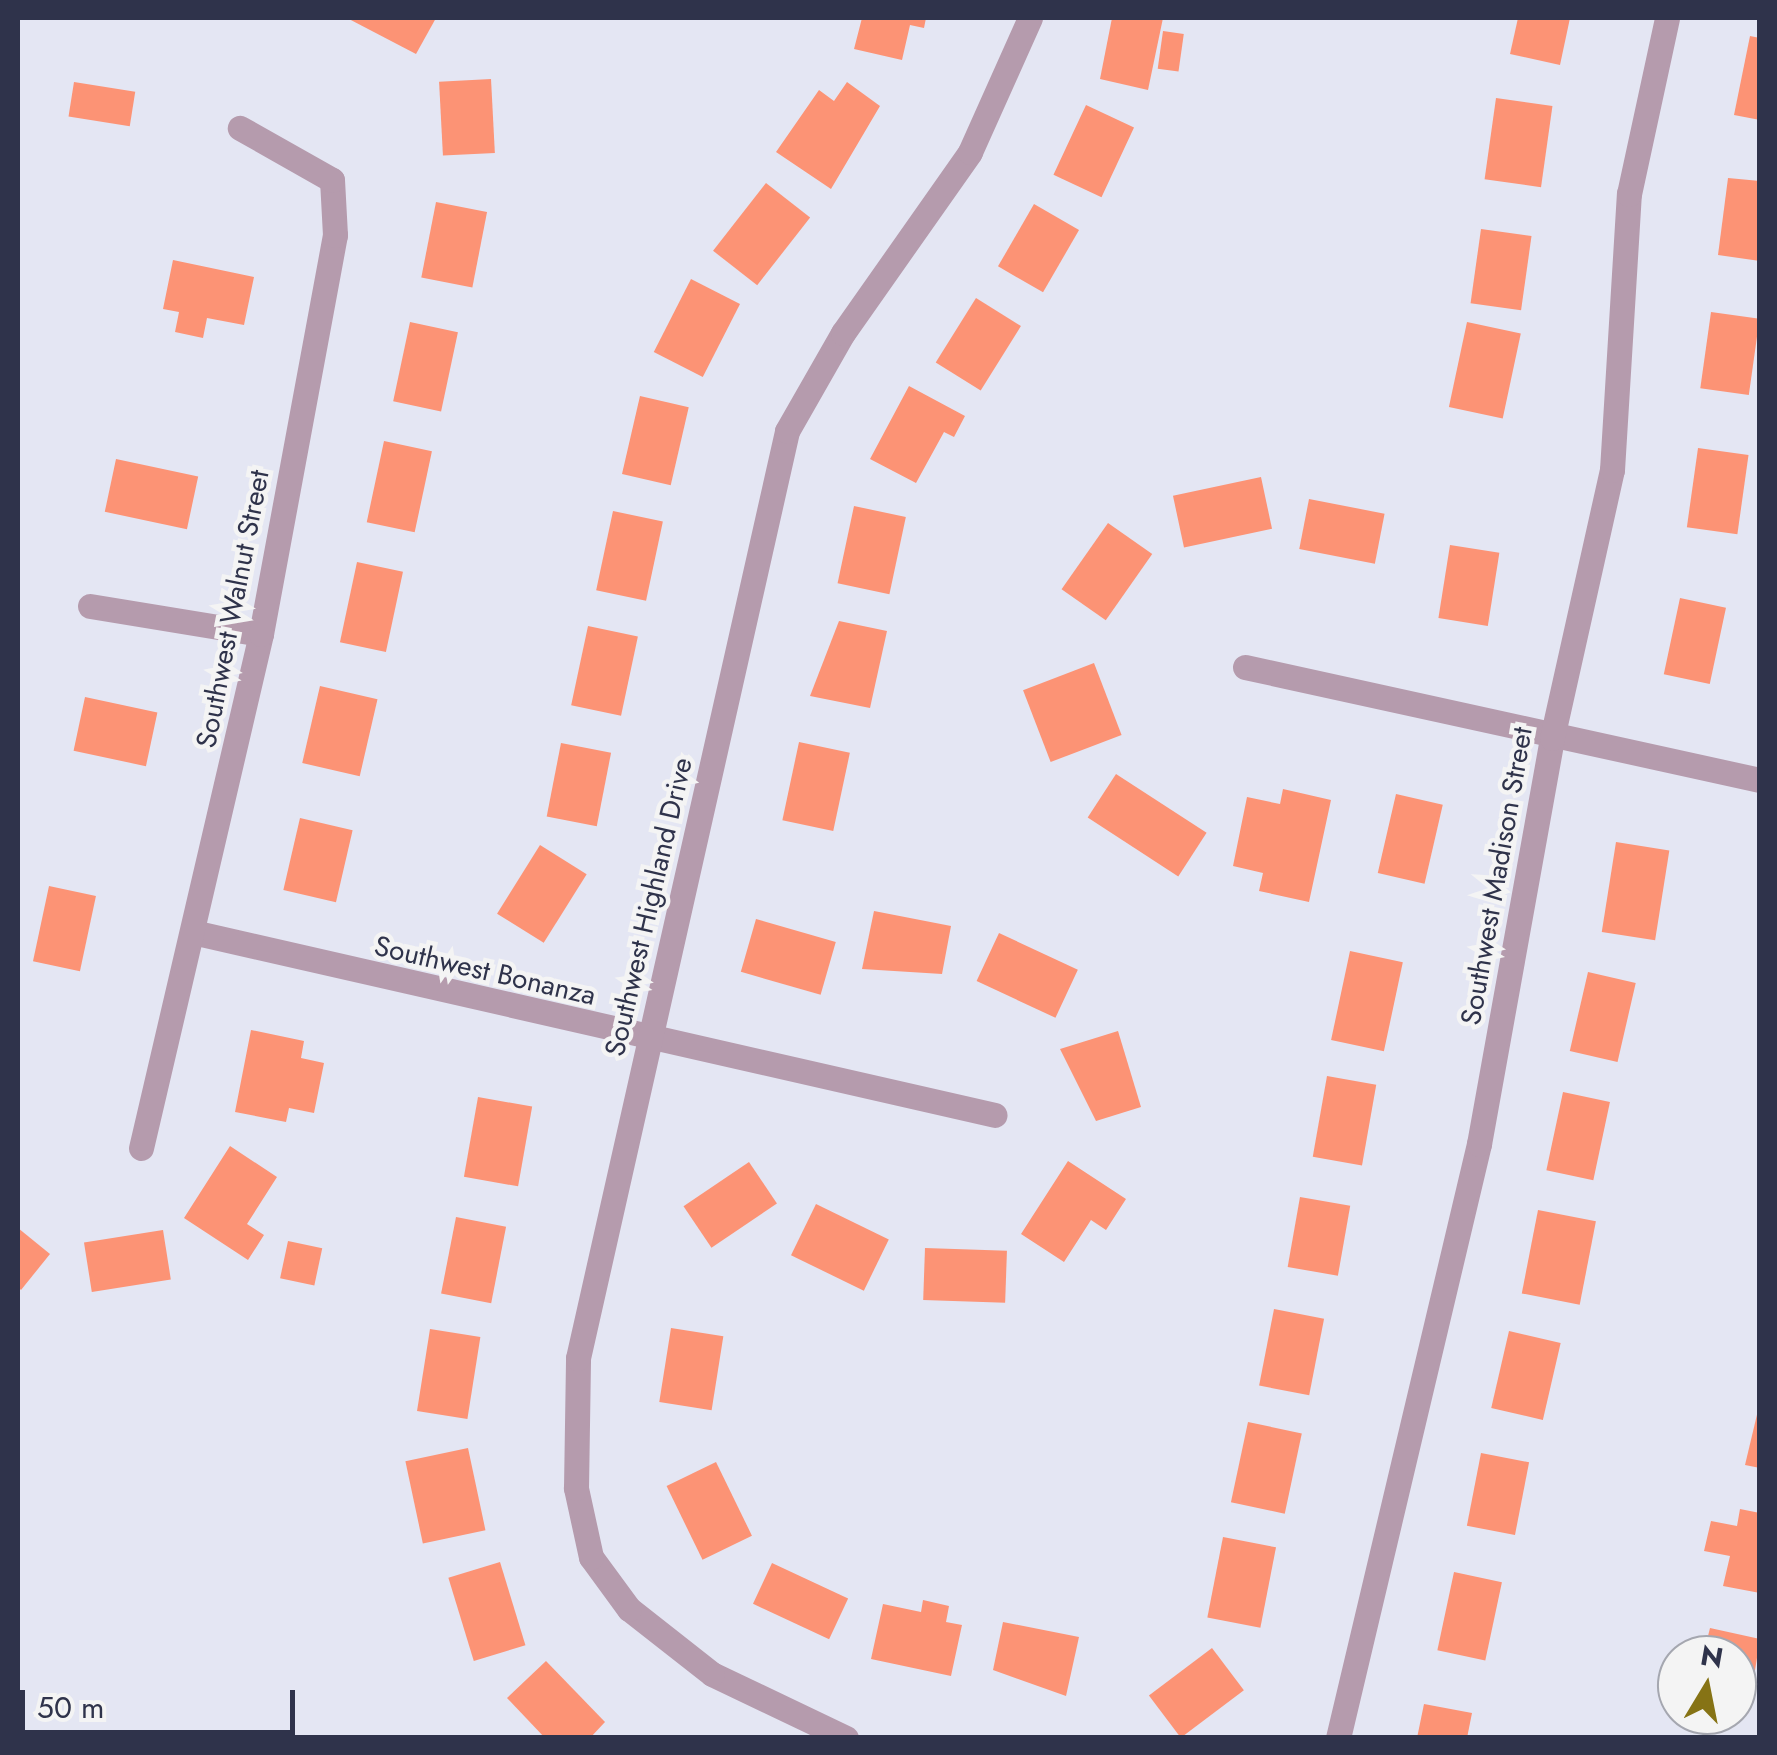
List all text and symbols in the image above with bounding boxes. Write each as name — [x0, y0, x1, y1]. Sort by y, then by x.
street label: Southwest Walnut Street — [190, 467, 276, 751]
street label: Southwest Madison Street — [1454, 724, 1540, 1028]
street label: Southwest Highland Drive — [598, 755, 700, 1059]
street label: Southwest Bonanza — [371, 929, 599, 1013]
north arrow — [1657, 1635, 1757, 1735]
text: N — [1697, 1635, 1726, 1679]
scale bar — [25, 1670, 300, 1732]
text: 50 m — [37, 1686, 104, 1729]

